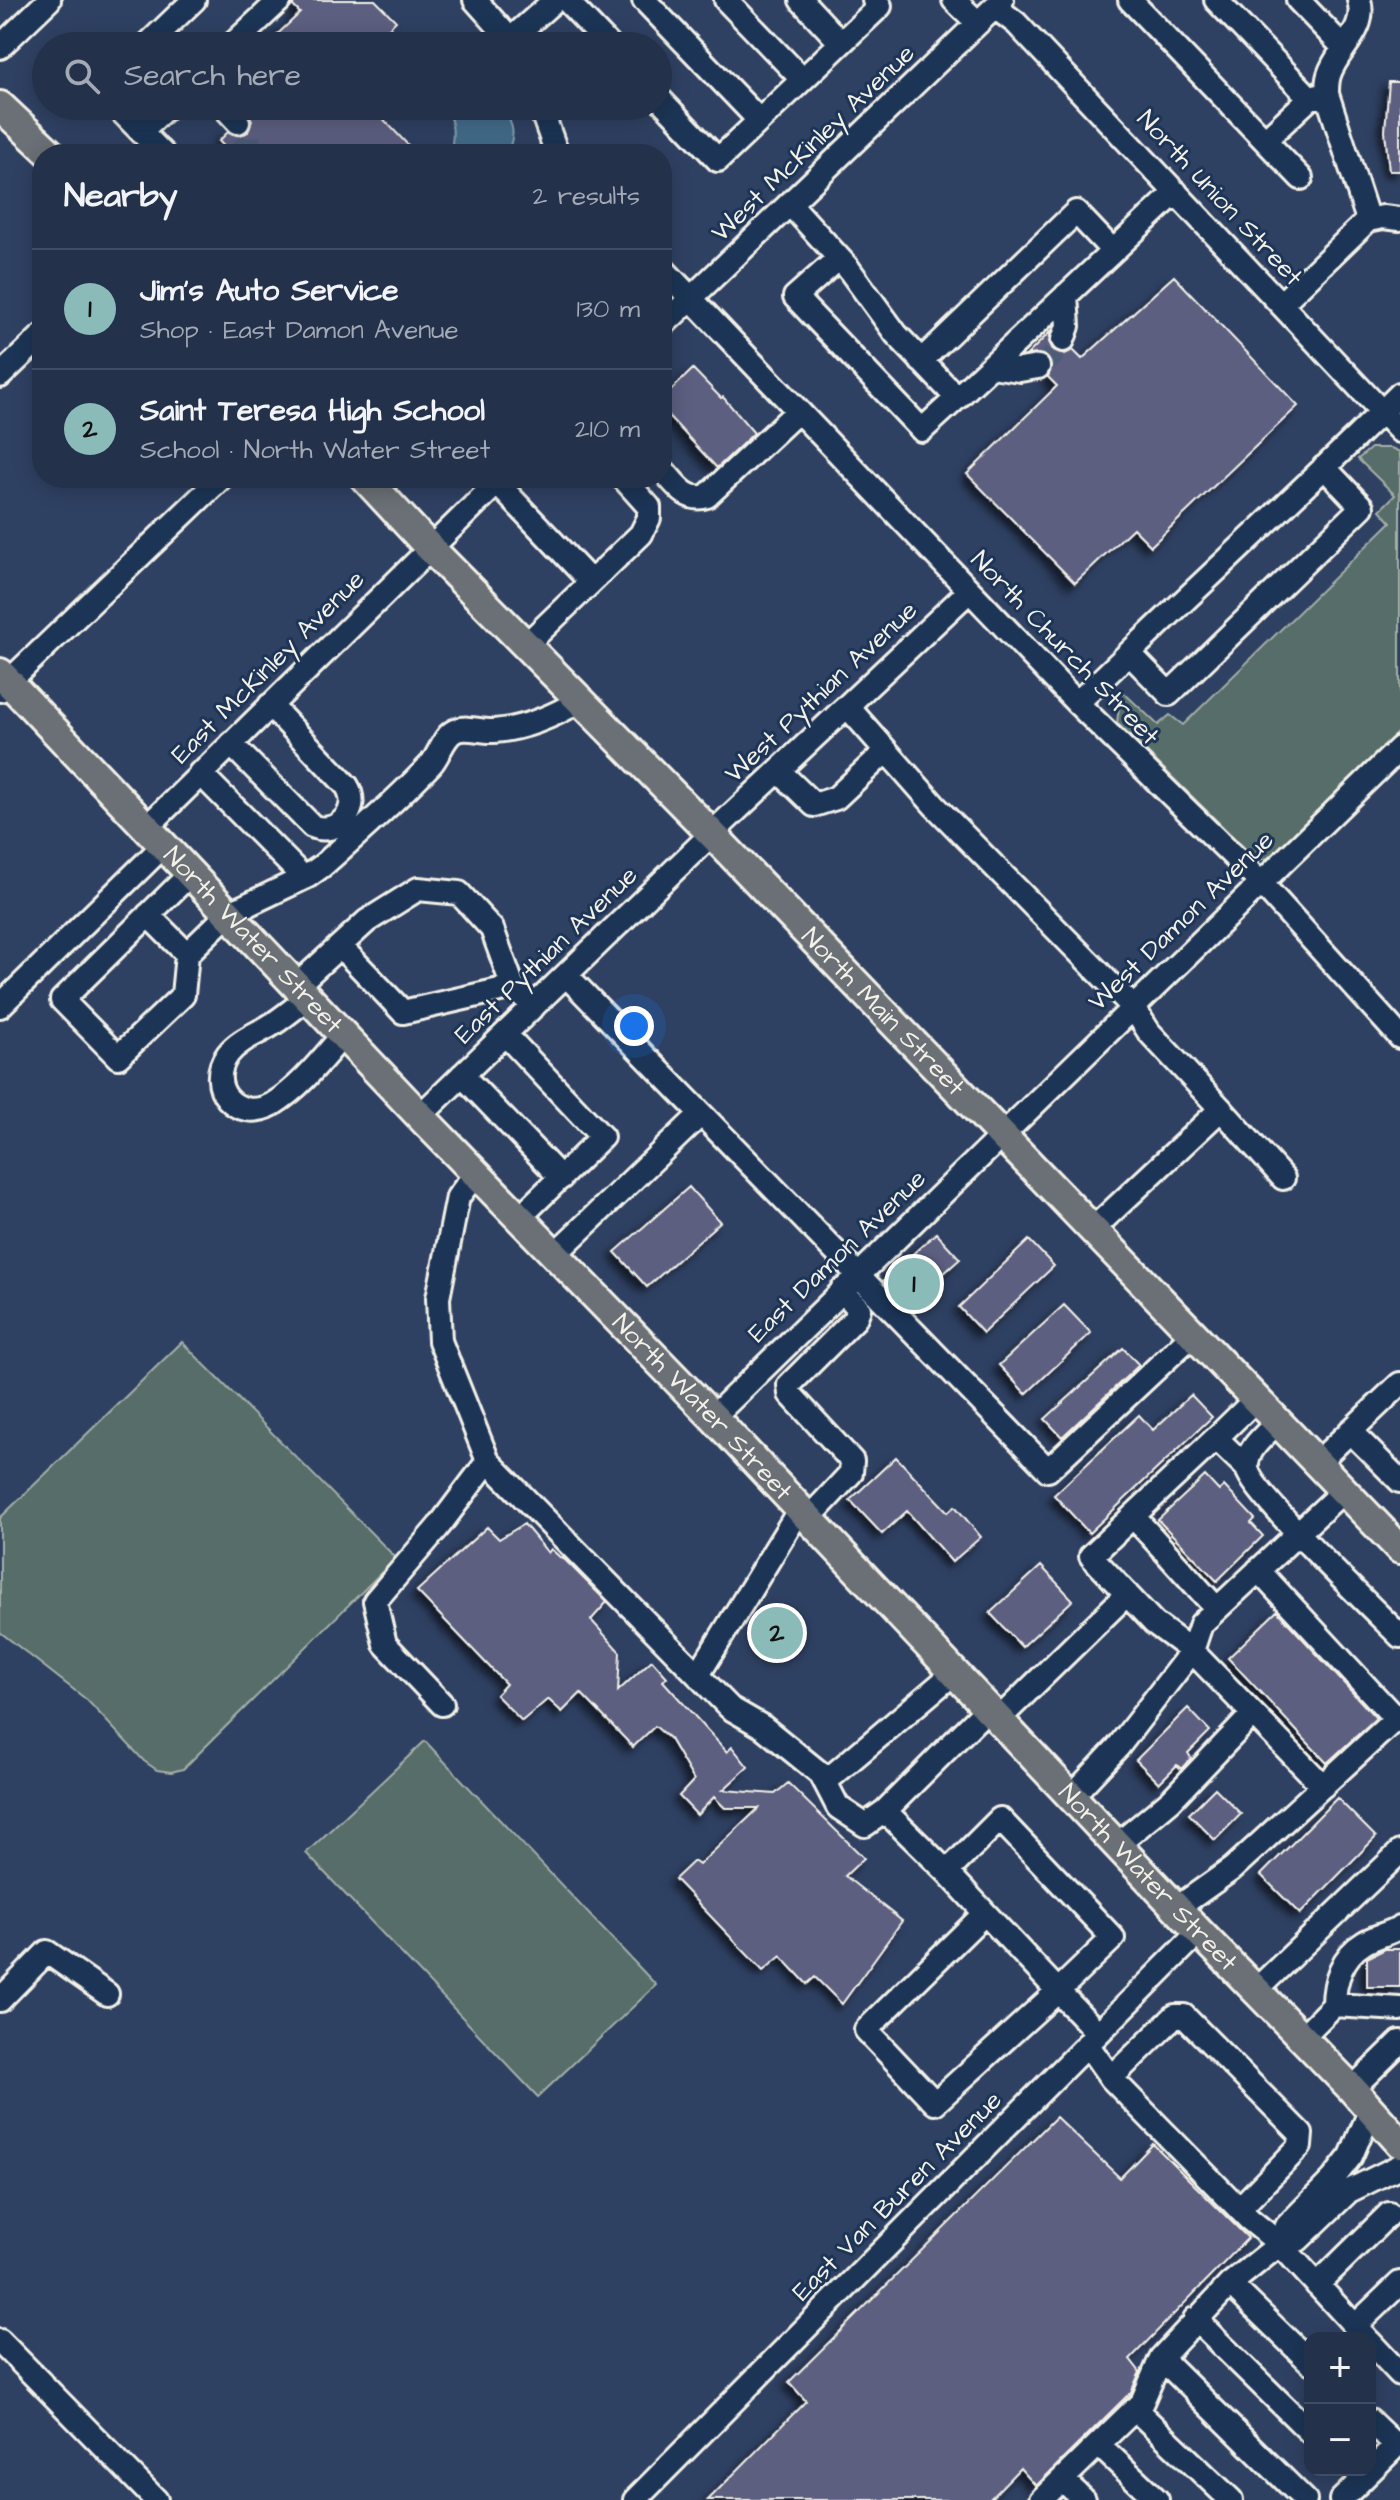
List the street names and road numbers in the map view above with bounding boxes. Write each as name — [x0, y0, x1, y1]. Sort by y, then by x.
street label: West McKinley Avenue — [703, 36, 924, 251]
street label: North Union Street — [1129, 102, 1312, 294]
street label: North Church Street — [962, 543, 1168, 754]
street label: East McKinley Avenue — [163, 562, 374, 773]
street label: West Pythian Avenue — [717, 593, 927, 792]
street label: West Damon Avenue — [1080, 823, 1282, 1019]
street label: North Water Street — [155, 838, 351, 1042]
street label: East Pythian Avenue — [447, 858, 647, 1053]
street label: North Main Street — [793, 920, 973, 1104]
street label: East Damon Avenue — [740, 1161, 934, 1351]
street label: North Water Street — [604, 1306, 801, 1509]
street label: North Water Street — [1050, 1776, 1246, 1980]
street label: East Van Buren Avenue — [784, 2083, 1010, 2309]

